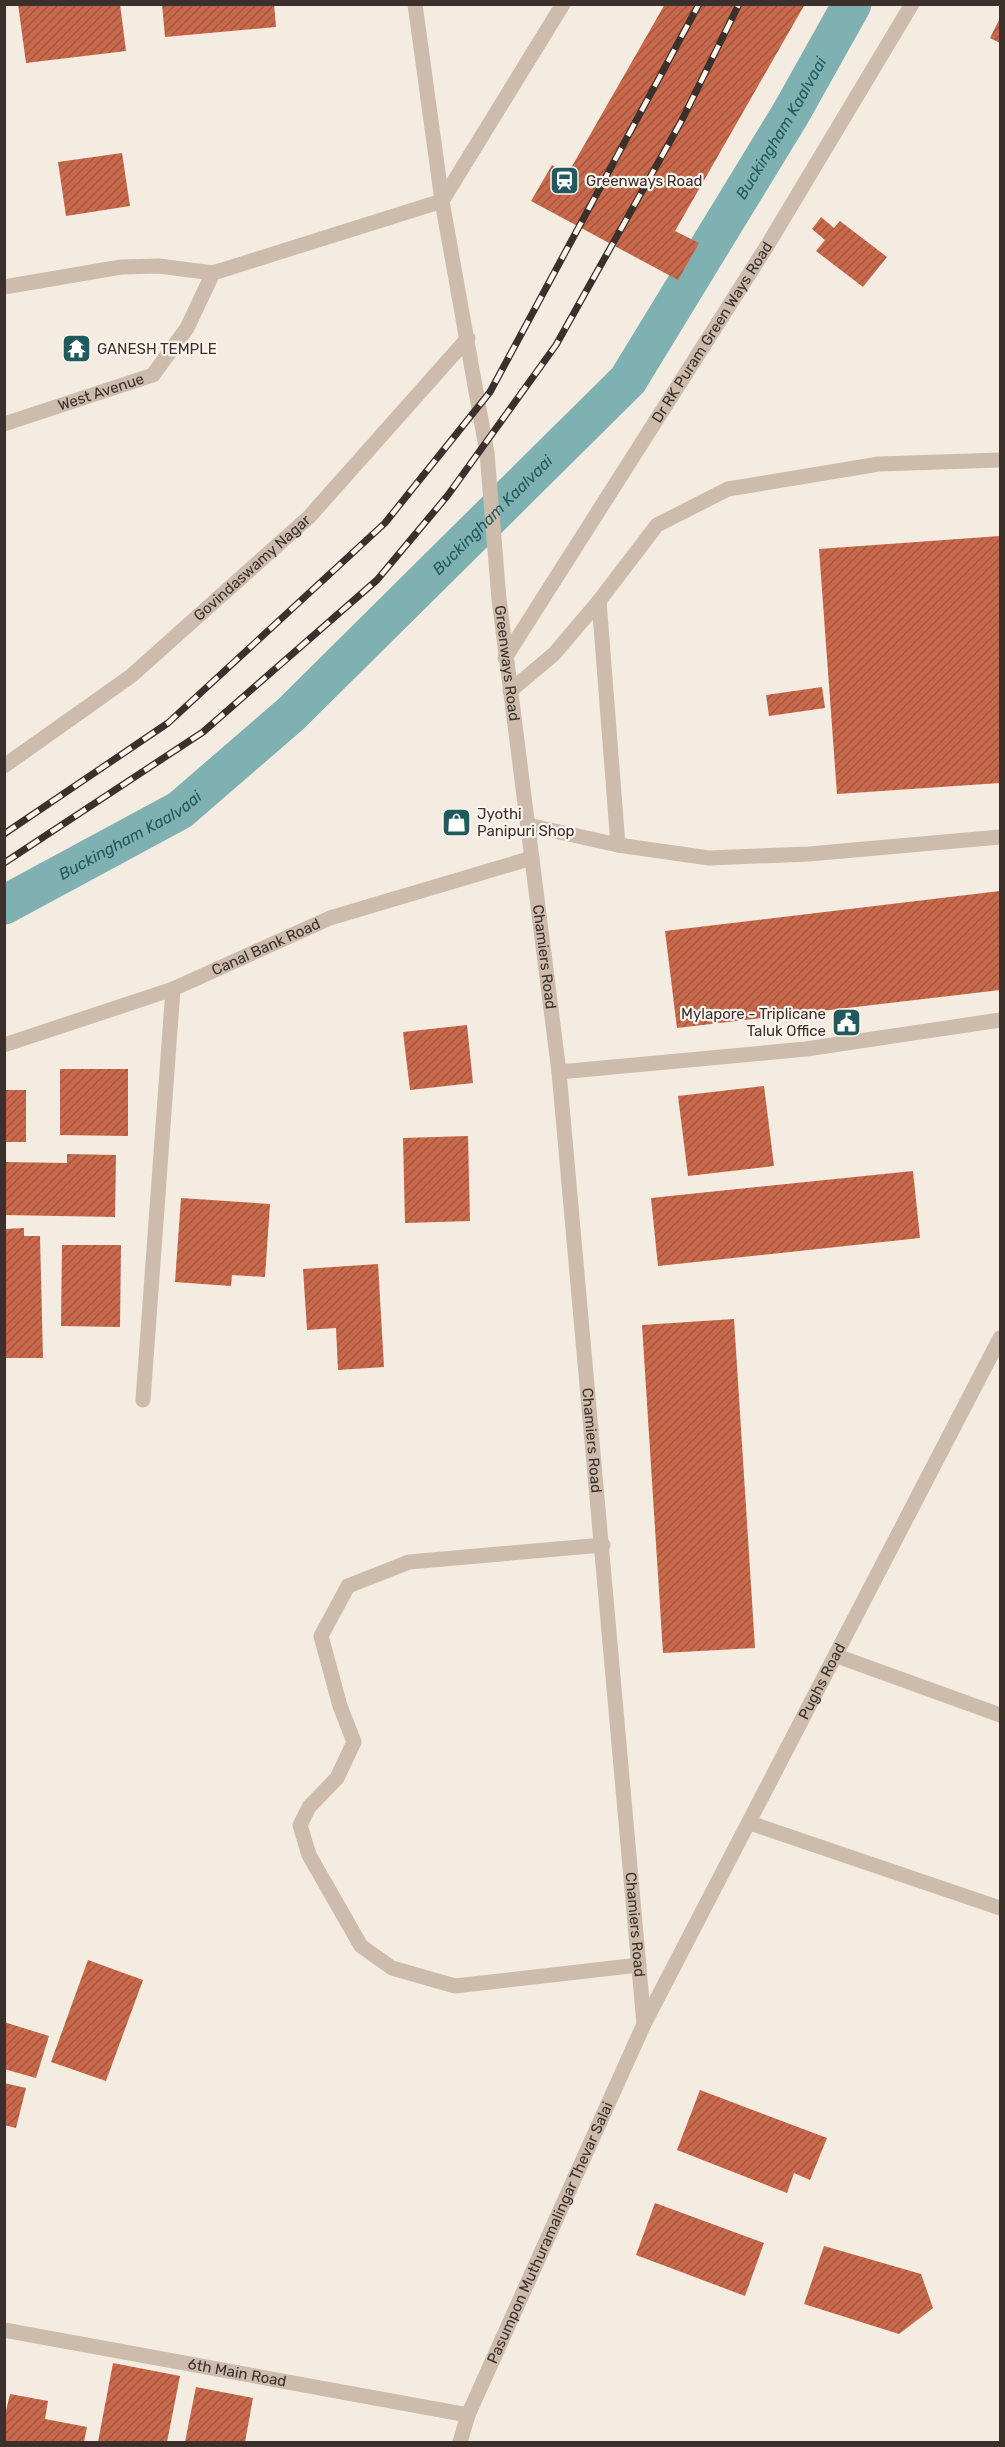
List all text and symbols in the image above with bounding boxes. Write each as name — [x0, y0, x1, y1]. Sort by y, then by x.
water label: Buckingham Kaalvaai — [732, 53, 831, 203]
station icon: Greenways Road — [549, 165, 581, 197]
place label: Greenways Road — [586, 172, 702, 190]
street label: Dr RK Puram Green Ways Road — [648, 238, 776, 426]
temple icon: GANESH TEMPLE — [60, 333, 92, 365]
place label: GANESH TEMPLE — [97, 340, 217, 358]
street label: West Avenue — [56, 370, 146, 415]
water label: Buckingham Kaalvaai — [428, 451, 557, 579]
street label: Govindaswamy Nagar — [190, 511, 314, 625]
street label: Greenways Road — [491, 604, 523, 722]
water label: Buckingham Kaalvaai — [55, 786, 206, 884]
place label: Jyothi Panipuri Shop — [477, 805, 575, 840]
shop icon: Jyothi Panipuri Shop — [440, 807, 472, 839]
street label: Chamiers Road — [529, 903, 560, 1010]
street label: Canal Bank Road — [209, 915, 323, 979]
place label: Mylapore - Triplicane Taluk Office — [681, 1005, 826, 1040]
public building icon: Mylapore - Triplicane Taluk Office — [831, 1007, 863, 1039]
street label: Chamiers Road — [578, 1387, 606, 1494]
street label: Pughs Road — [795, 1640, 849, 1723]
street label: Chamiers Road — [621, 1871, 649, 1978]
street label: Pasumpon Muthuramalingar Thevar Salai — [483, 2099, 617, 2367]
street label: 6th Main Road — [186, 2355, 288, 2391]

